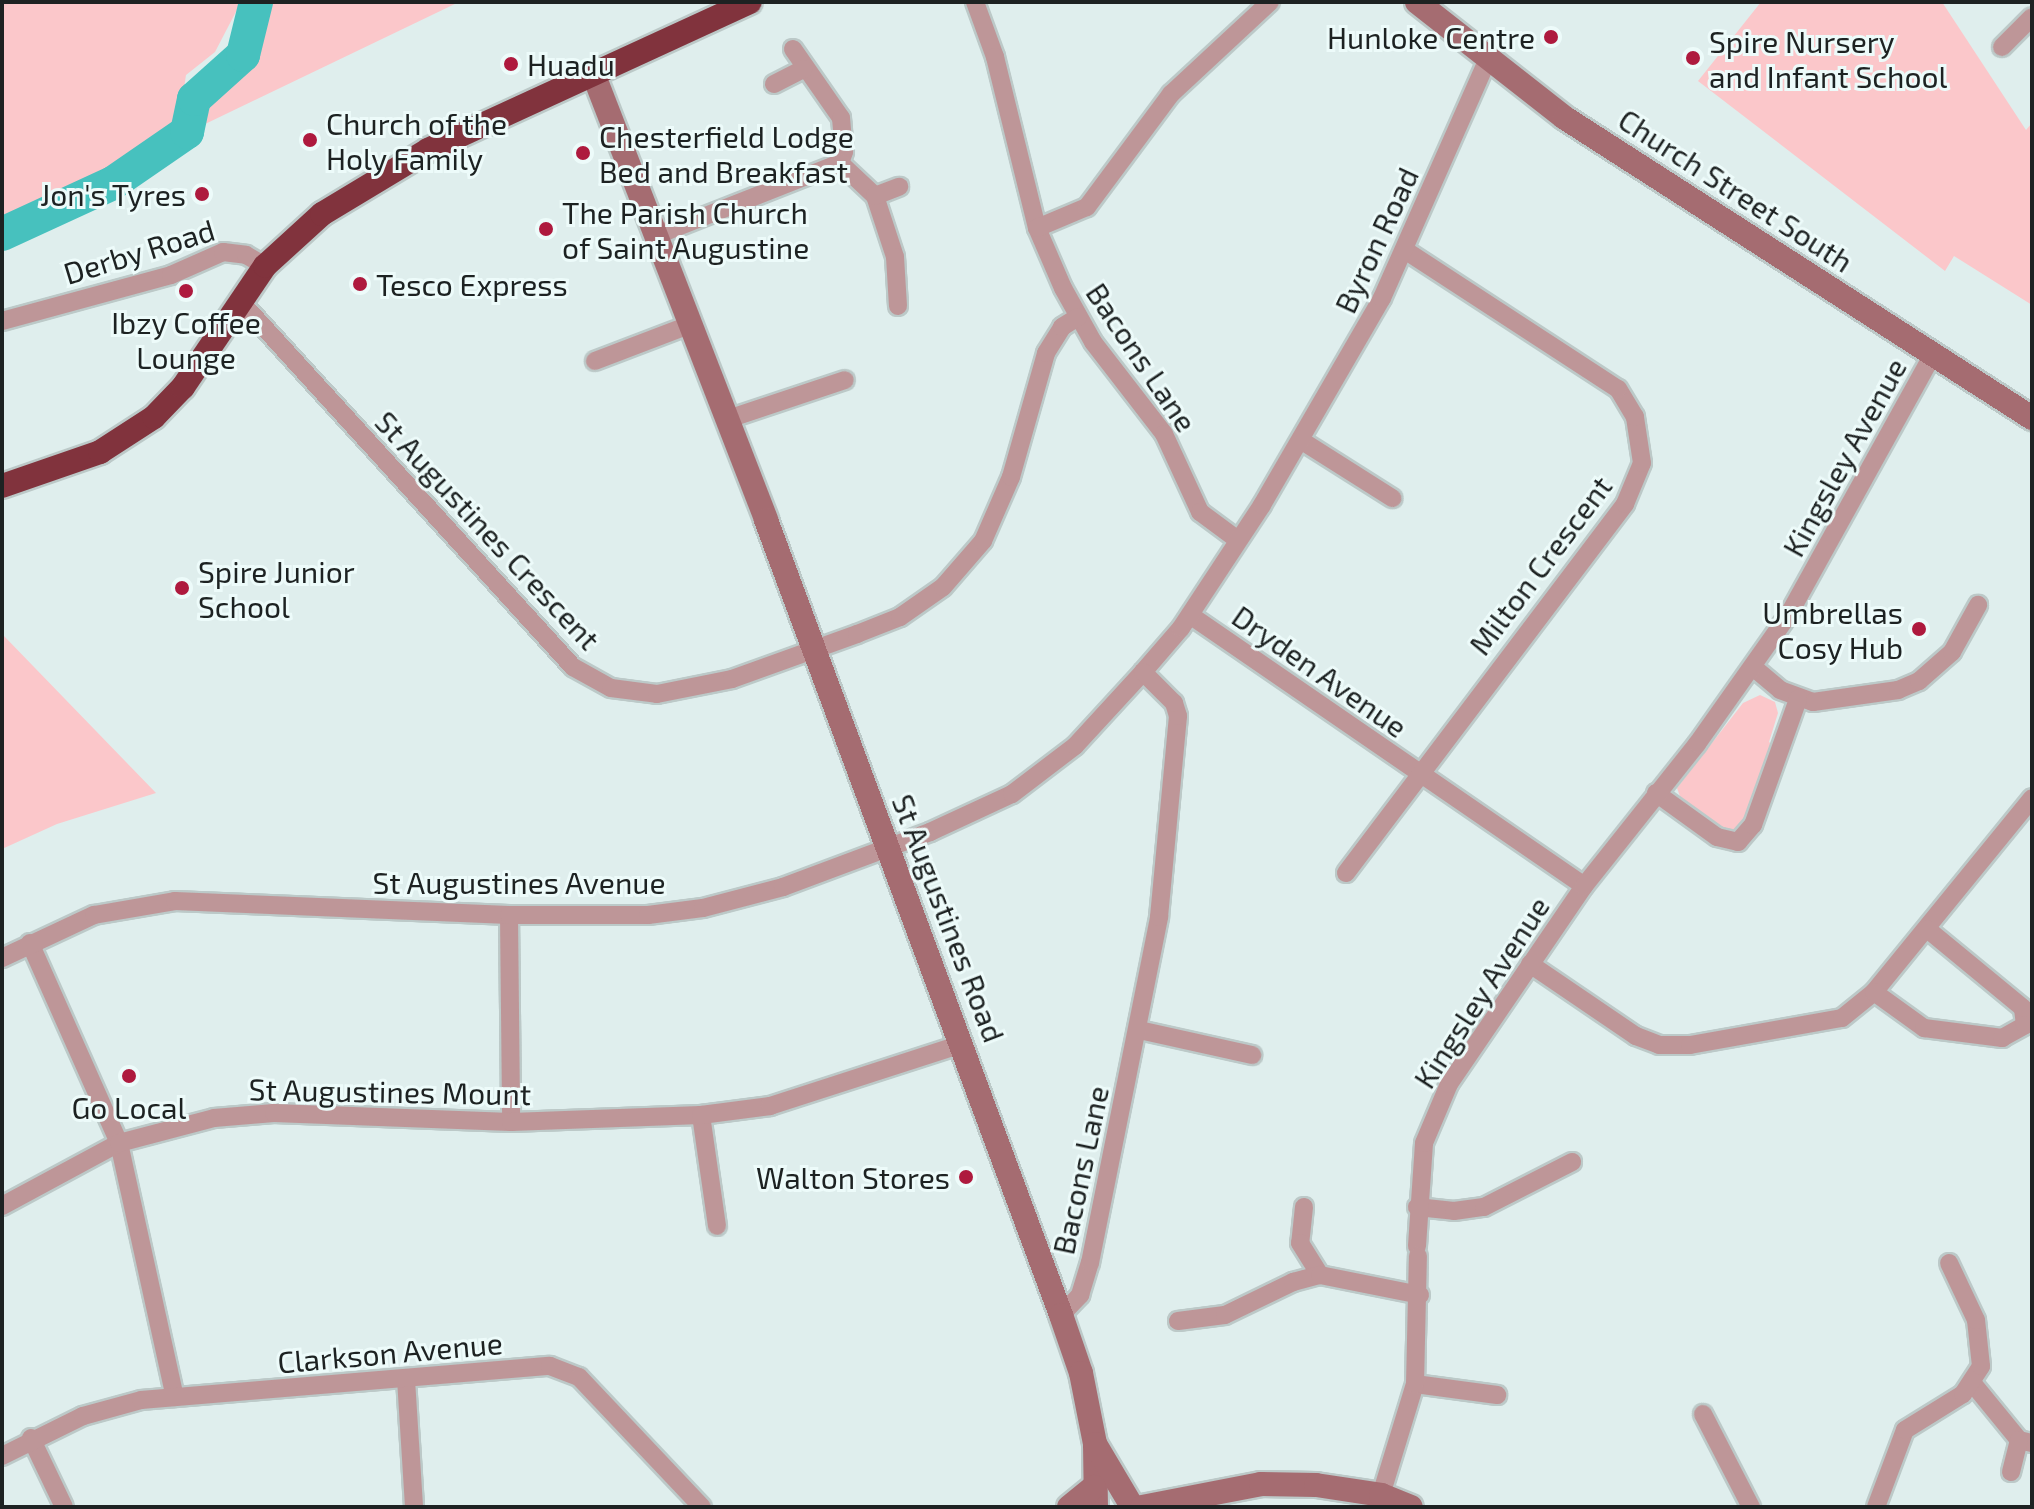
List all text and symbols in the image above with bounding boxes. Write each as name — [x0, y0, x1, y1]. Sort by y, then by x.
place label: Hunloke Centre — [1327, 19, 1535, 55]
place label: Spire Nursery and Infant School — [1709, 23, 1947, 94]
marker: Hunloke Centre — [1542, 28, 1560, 46]
place label: Huadu — [527, 46, 615, 82]
marker: Spire Nursery and Infant School — [1684, 49, 1702, 67]
marker: Huadu — [502, 55, 520, 73]
street label: Church Street South — [1612, 101, 1860, 279]
place label: Church of the Holy Family — [326, 105, 508, 176]
place label: Chesterfield Lodge Bed and Breakfast — [599, 118, 854, 188]
marker: Church of the Holy Family — [301, 131, 319, 149]
marker: Chesterfield Lodge Bed and Breakfast — [574, 144, 592, 162]
street label: Byron Road — [1327, 162, 1425, 318]
place label: Jon's Tyres — [39, 176, 186, 212]
marker: Jon's Tyres — [193, 185, 211, 203]
place label: The Parish Church of Saint Augustine — [562, 194, 811, 264]
street label: Derby Road — [59, 211, 219, 291]
marker: The Parish Church of Saint Augustine — [537, 220, 555, 238]
place label: Tesco Express — [376, 266, 568, 302]
marker: Tesco Express — [351, 275, 369, 293]
street label: Bacons Lane — [1079, 276, 1205, 438]
marker: Ibzy Coffee Lounge — [177, 282, 195, 300]
place label: Ibzy Coffee Lounge — [111, 304, 261, 374]
street label: Kingsley Avenue — [1774, 351, 1914, 563]
street label: St Augustines Crescent — [368, 403, 608, 657]
street label: Milton Crescent — [1461, 469, 1619, 661]
place label: Spire Junior School — [198, 553, 355, 624]
marker: Spire Junior School — [173, 579, 191, 597]
place label: Umbrellas Cosy Hub — [1762, 594, 1903, 664]
street label: Dryden Avenue — [1225, 597, 1415, 745]
marker: Umbrellas Cosy Hub — [1910, 620, 1928, 638]
street label: St Augustines Road — [885, 789, 1013, 1047]
street label: St Augustines Avenue — [372, 864, 666, 900]
street label: Kingsley Avenue — [1405, 889, 1557, 1095]
marker: Go Local — [120, 1067, 138, 1085]
street label: St Augustines Mount — [248, 1071, 532, 1111]
street label: Bacons Lane — [1045, 1082, 1115, 1258]
place label: Go Local — [71, 1089, 187, 1125]
place label: Walton Stores — [756, 1159, 950, 1195]
marker: Walton Stores — [957, 1168, 975, 1186]
street label: Clarkson Avenue — [276, 1324, 504, 1380]

